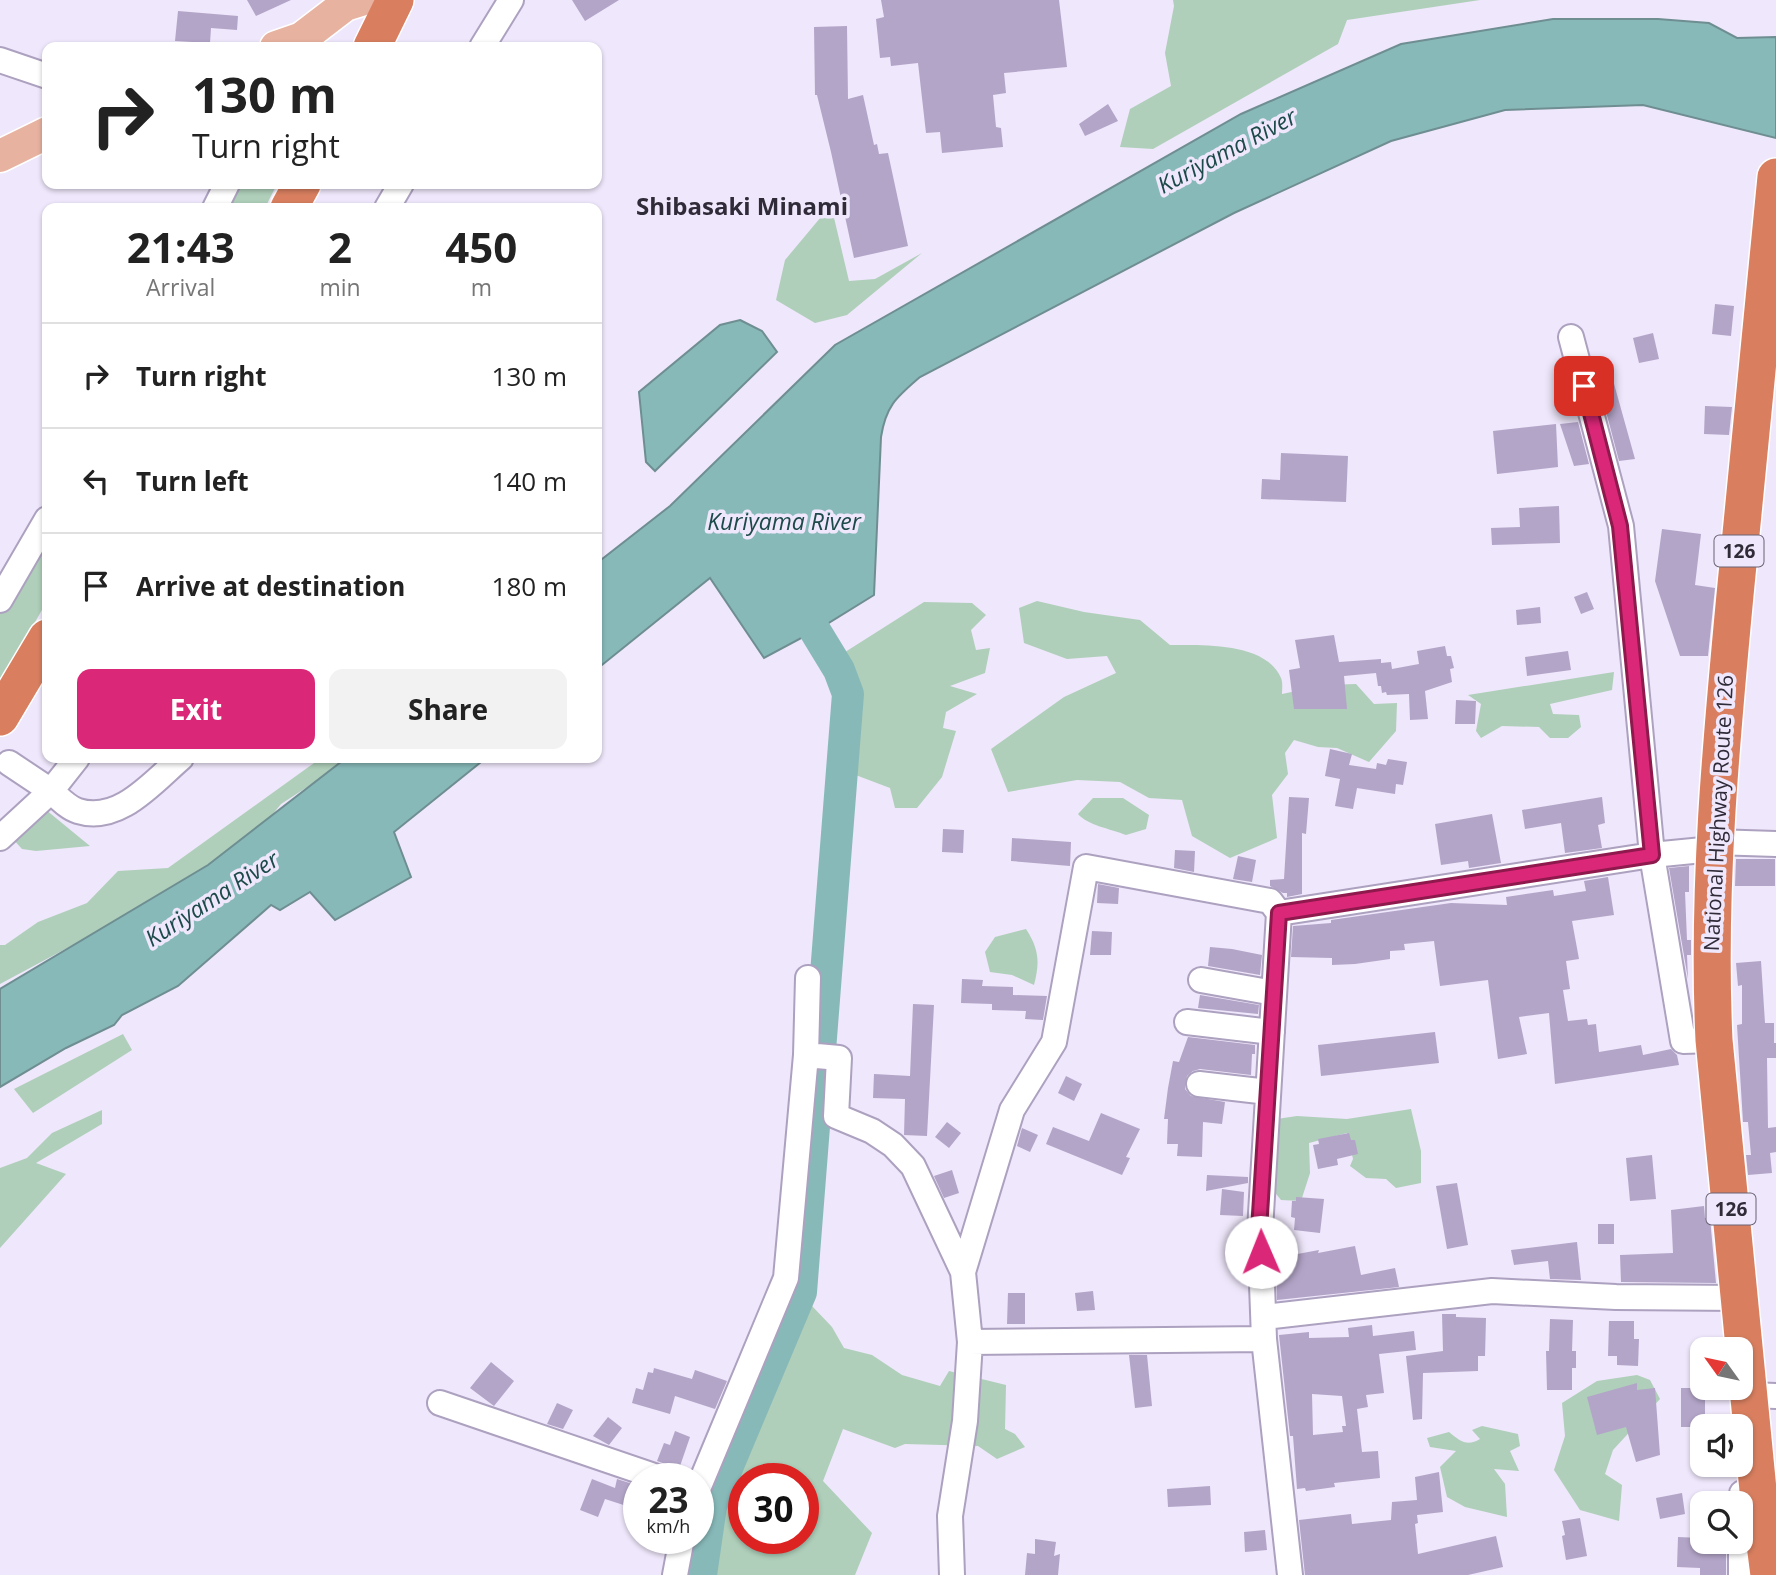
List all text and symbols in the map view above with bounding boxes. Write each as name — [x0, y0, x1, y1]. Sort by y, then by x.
text: 130 m — [192, 61, 337, 127]
icon: right — [77, 70, 168, 161]
water label: Kuriyama River — [1151, 99, 1303, 200]
text: Turn right — [192, 124, 340, 167]
district label: Shibasaki Minami — [636, 189, 848, 222]
text: 21:43 — [127, 218, 235, 275]
text: 2 — [328, 218, 352, 275]
text: 450 — [445, 218, 517, 275]
text: Arrival — [146, 271, 215, 303]
text: min — [319, 271, 361, 303]
text: m — [471, 271, 492, 303]
pin — [1554, 356, 1614, 416]
icon: right — [77, 357, 115, 395]
text: Turn right — [136, 358, 267, 394]
text: 130 m — [492, 358, 567, 394]
icon: arrive — [1565, 367, 1603, 405]
icon: left — [77, 462, 115, 500]
text: Turn left — [136, 463, 248, 499]
text: 140 m — [492, 463, 567, 499]
water label: Kuriyama River — [707, 505, 862, 537]
road number: 126 — [1714, 536, 1764, 566]
icon: arrive — [77, 567, 115, 605]
text: Arrive at destination — [136, 568, 405, 604]
text: 180 m — [492, 568, 567, 604]
button: Exit — [77, 669, 315, 749]
button: Share — [329, 669, 567, 749]
street label: National Highway Route 126 — [1697, 674, 1739, 952]
water label: Kuriyama River — [138, 842, 285, 953]
road number: 126 — [1706, 1194, 1756, 1224]
position arrow — [1224, 1215, 1298, 1289]
north arrow — [1690, 1337, 1754, 1400]
map controls — [1690, 1337, 1753, 1554]
button: sound — [1690, 1414, 1753, 1477]
speed limit sign: 30 — [728, 1463, 819, 1554]
text: 23 — [648, 1476, 689, 1523]
button: search — [1690, 1491, 1753, 1554]
text: km/h — [647, 1514, 690, 1538]

